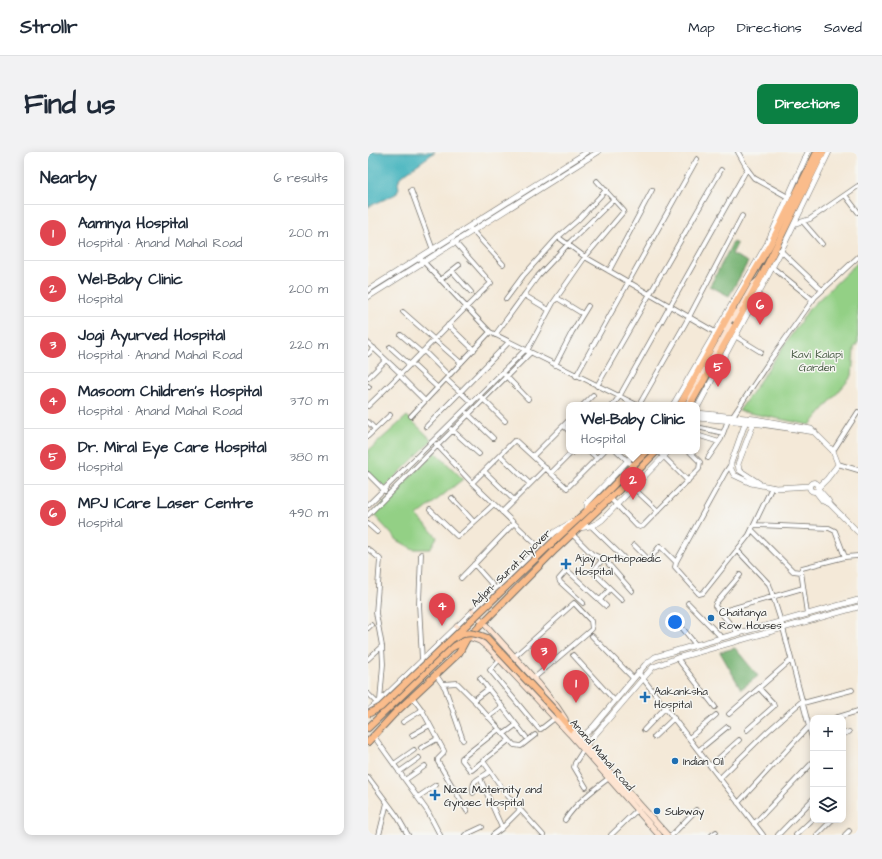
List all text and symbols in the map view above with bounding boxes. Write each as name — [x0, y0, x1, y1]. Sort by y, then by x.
text: Strollr — [20, 14, 78, 41]
text: Map — [688, 18, 715, 38]
text: Directions — [737, 18, 802, 38]
text: Saved — [824, 18, 862, 38]
button: Directions — [757, 84, 858, 124]
text: Find us — [24, 85, 115, 124]
text: Nearby — [40, 166, 97, 190]
text: 6 results — [273, 169, 328, 187]
text: Aamnya Hospital — [78, 213, 188, 234]
text: 1 — [52, 224, 54, 242]
text: 200 m — [289, 224, 328, 242]
text: Hospital · Anand Mahal Road — [78, 234, 242, 252]
text: Wel-Baby Clinic — [78, 269, 183, 290]
text: 2 — [49, 280, 57, 298]
text: 200 m — [289, 280, 328, 298]
text: Hospital — [78, 290, 123, 308]
pin: 6 — [747, 292, 773, 325]
text: Jogi Ayurved Hospital — [78, 325, 225, 346]
text: 3 — [50, 336, 56, 354]
text: 220 m — [290, 336, 328, 354]
text: Hospital · Anand Mahal Road — [78, 346, 242, 364]
park label: Kavi Kalapi Garden — [791, 347, 843, 375]
pin: 5 — [705, 354, 731, 387]
text: Masoom Children's Hospital — [78, 381, 262, 402]
text: 4 — [49, 392, 57, 410]
text: 370 m — [290, 392, 328, 410]
text: Hospital · Anand Mahal Road — [78, 402, 242, 420]
popup — [566, 402, 700, 454]
text: Wel-Baby Clinic — [581, 409, 685, 430]
text: Hospital — [581, 430, 625, 448]
text: Dr. Miral Eye Care Hospital — [78, 437, 267, 458]
text: 5 — [48, 448, 58, 466]
text: 380 m — [289, 448, 328, 466]
text: Hospital — [78, 458, 123, 476]
pin: 2 — [620, 467, 646, 500]
text: MPJ ICare Laser Centre — [78, 493, 253, 514]
text: 6 — [49, 504, 57, 522]
text: 490 m — [288, 504, 328, 522]
text: Hospital — [78, 514, 123, 532]
street label: Adjan- Surat Flyover — [468, 526, 555, 611]
place label: Ajay Orthopaedic Hospital — [575, 551, 662, 579]
marker: Ajay Orthopaedic Hospital — [560, 558, 572, 570]
pin: 4 — [429, 593, 455, 626]
place label: Chaitanya Row Houses — [719, 605, 782, 633]
your location — [665, 612, 685, 632]
marker: Chaitanya Row Houses — [706, 613, 716, 623]
pin: 3 — [531, 638, 557, 671]
pin: 1 — [563, 670, 589, 703]
place label: Aakanksha Hospital — [654, 684, 708, 712]
marker: Aakanksha Hospital — [639, 691, 651, 703]
map controls — [810, 715, 846, 823]
button: + — [810, 715, 846, 751]
street label: Anand Mahal Road — [567, 716, 638, 794]
button: − — [810, 751, 846, 787]
place label: Indian Oil — [683, 754, 724, 769]
marker: Indian Oil — [670, 756, 680, 766]
place label: Naaz Maternity and Gynaec Hospital — [444, 782, 542, 811]
button: layers — [810, 787, 846, 823]
marker: Naaz Maternity and Gynaec Hospital — [429, 789, 441, 801]
place label: Subway — [665, 804, 704, 820]
marker: Subway — [652, 806, 662, 816]

